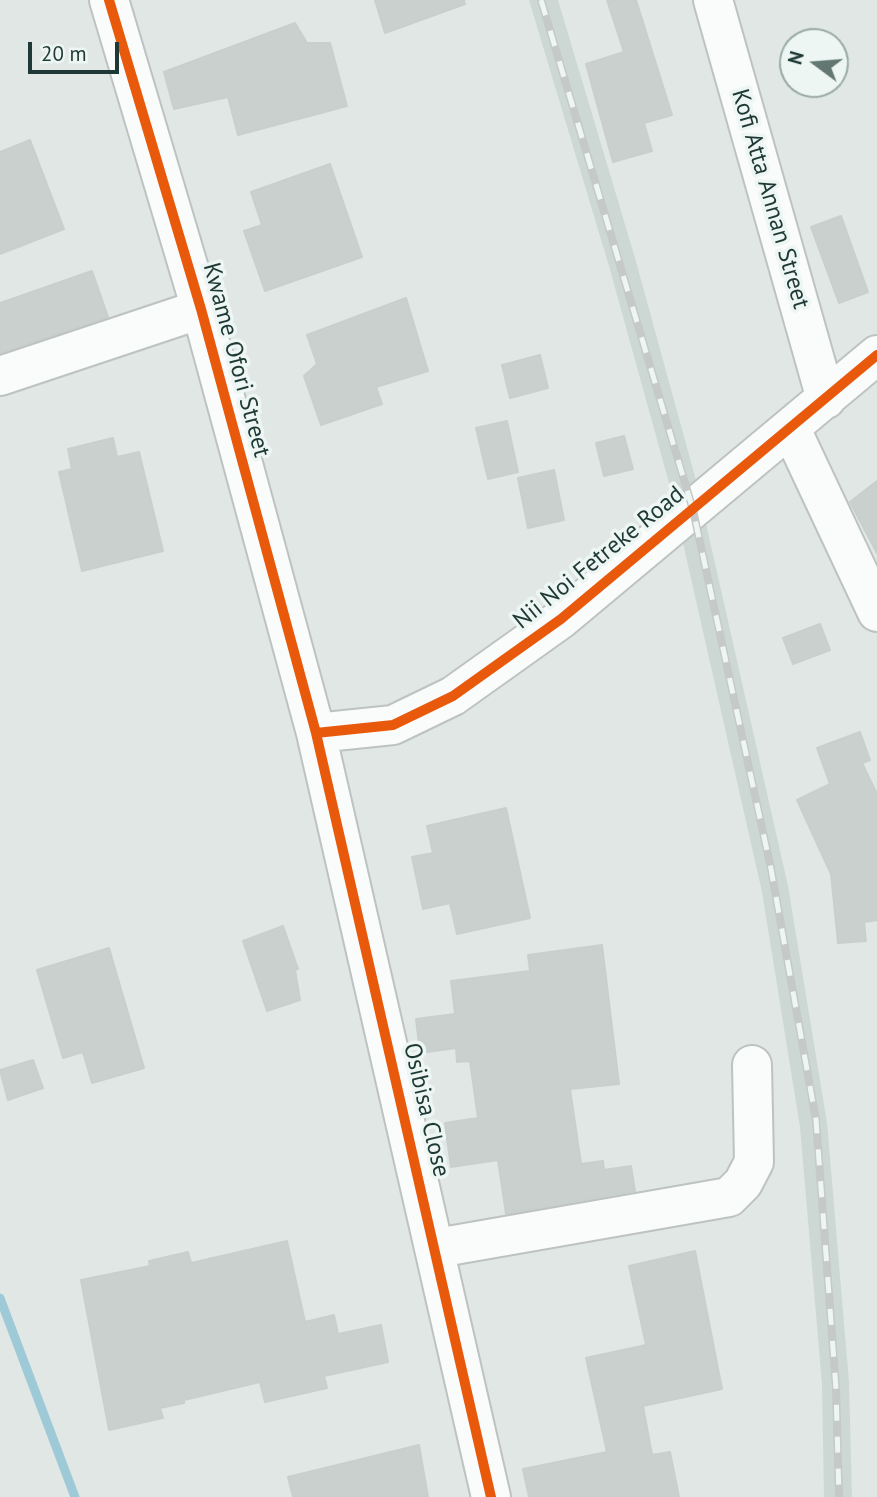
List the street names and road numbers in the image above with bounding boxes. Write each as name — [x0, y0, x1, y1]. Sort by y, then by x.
street label: Kofi Atta Annan Street — [725, 86, 815, 312]
street label: Kwame Ofori Street — [196, 260, 276, 460]
street label: Nii Noi Fetreke Road — [508, 480, 690, 636]
street label: Osibisa Close — [397, 1040, 455, 1180]

